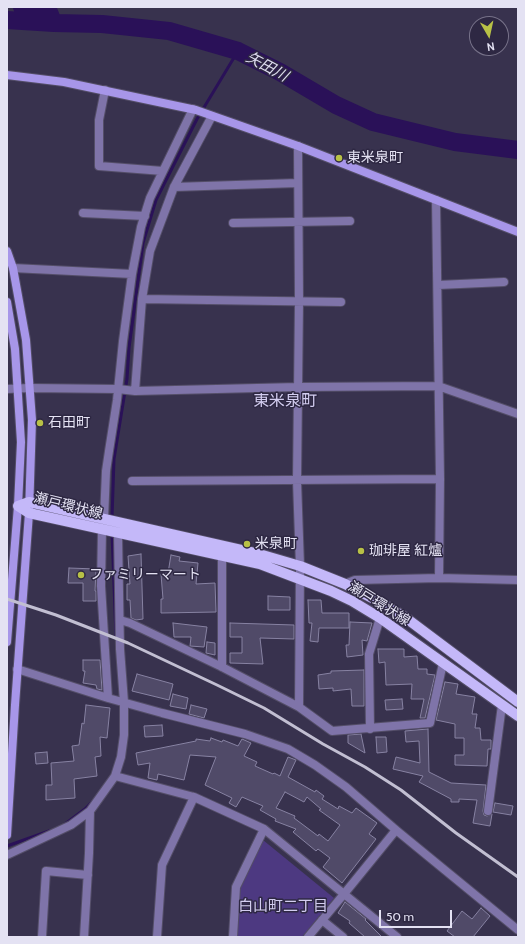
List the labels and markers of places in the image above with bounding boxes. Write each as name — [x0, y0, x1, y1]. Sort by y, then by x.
place label: 東米泉町 — [347, 150, 403, 166]
marker: 東米泉町 — [334, 153, 344, 163]
place label: 石田町 — [48, 415, 90, 431]
marker: 石田町 — [35, 418, 45, 428]
place label: 米泉町 — [255, 536, 297, 552]
marker: 米泉町 — [242, 539, 252, 549]
place label: 珈琲屋 紅爐 — [369, 543, 442, 559]
marker: 珈琲屋 紅爐 — [356, 546, 366, 556]
place label: ファミリーマート — [89, 567, 201, 583]
marker: ファミリーマート — [76, 570, 86, 580]

